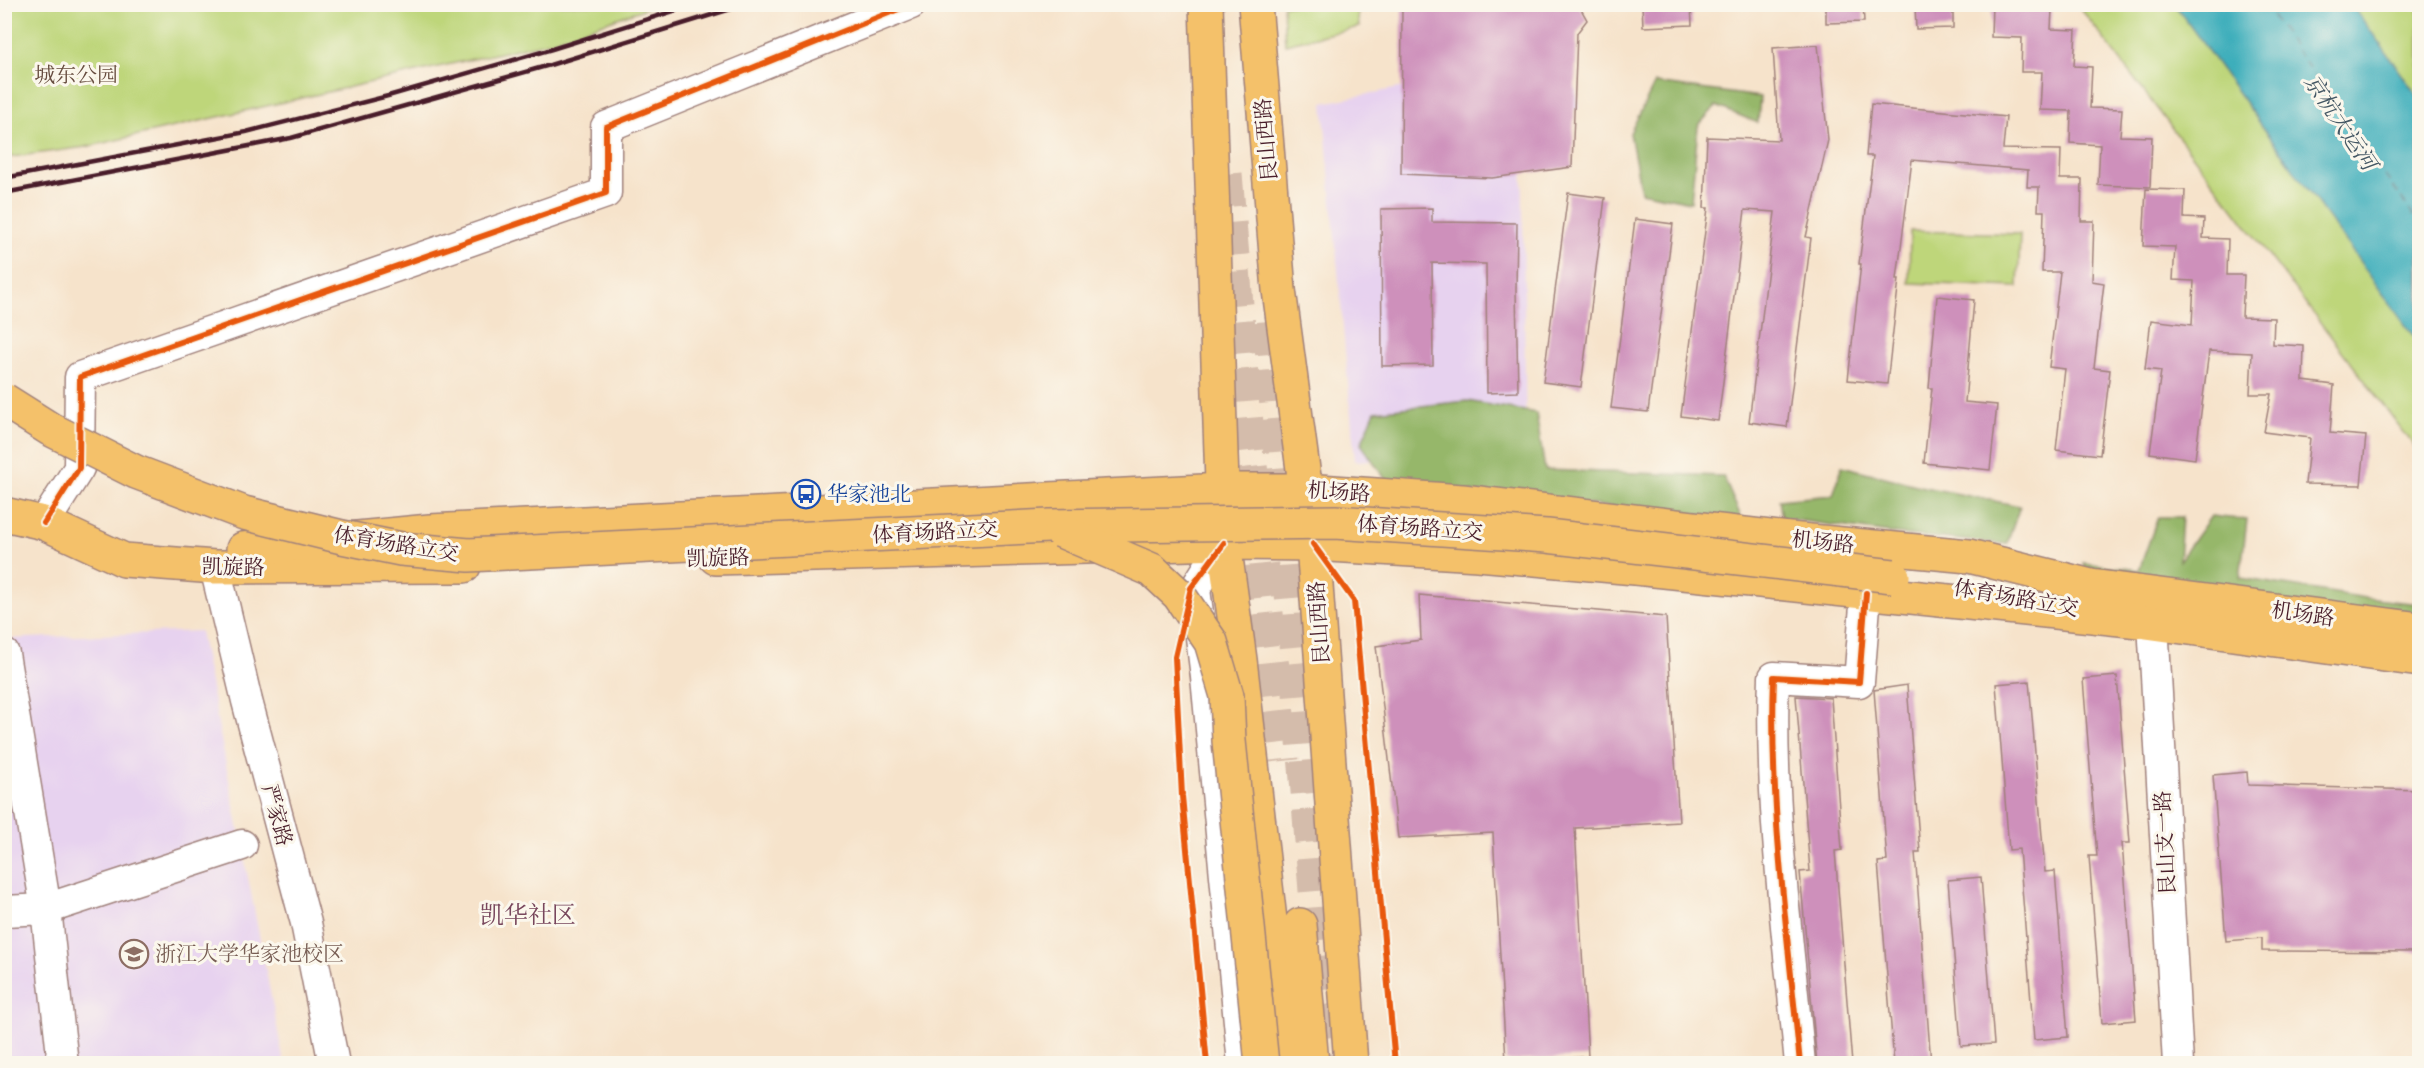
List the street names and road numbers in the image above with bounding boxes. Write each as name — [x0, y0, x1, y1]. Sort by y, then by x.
street label: 艮山西路 — [1250, 97, 1284, 183]
street label: 机场路 — [1307, 478, 1371, 508]
street label: 体育场路立交 — [1356, 512, 1484, 546]
street label: 体育场路立交 — [871, 517, 999, 549]
street label: 体育场路立交 — [332, 522, 460, 568]
street label: 机场路 — [1790, 527, 1856, 559]
street label: 凯旋路 — [686, 545, 750, 573]
street label: 凯旋路 — [201, 554, 265, 582]
street label: 体育场路立交 — [1952, 575, 2080, 623]
street label: 艮山西路 — [1304, 580, 1336, 666]
street label: 机场路 — [2270, 598, 2336, 632]
street label: 严家路 — [255, 781, 297, 849]
street label: 艮山支一路 — [2150, 790, 2182, 896]

